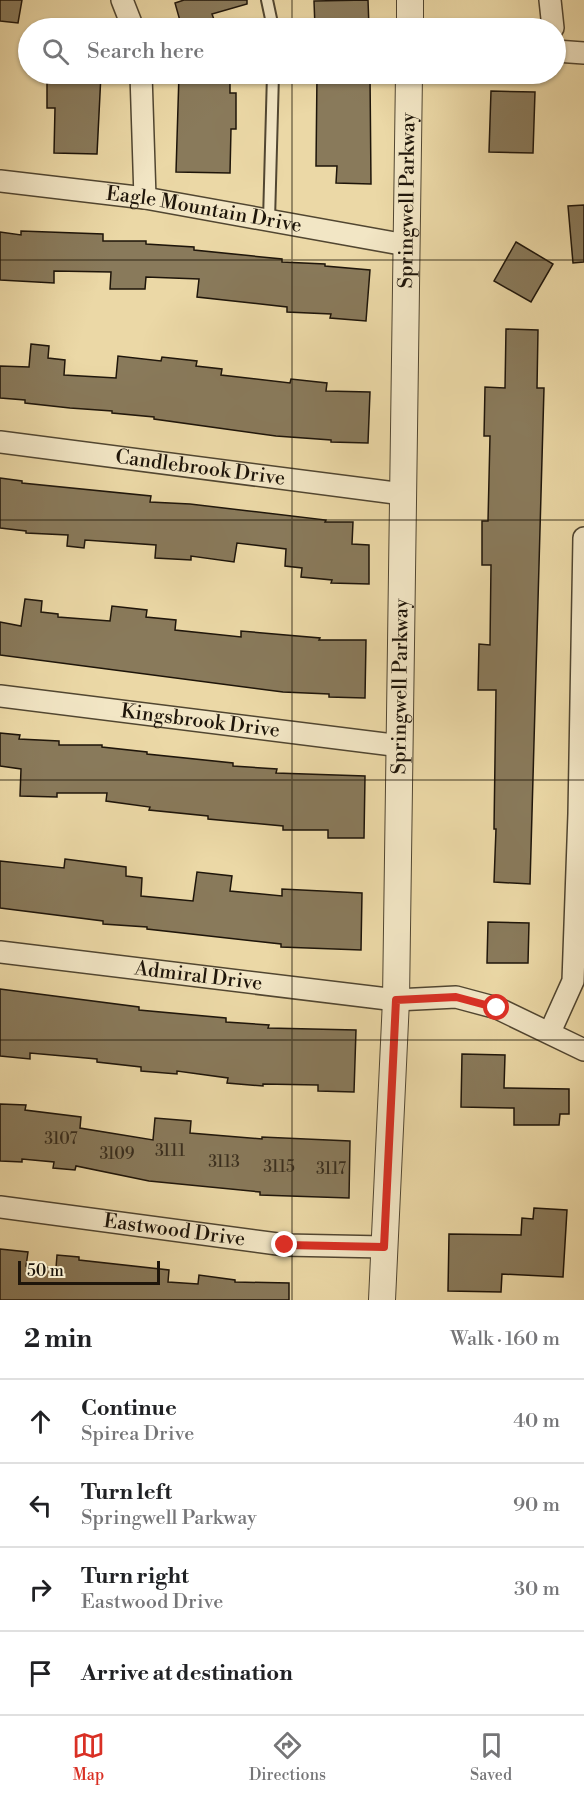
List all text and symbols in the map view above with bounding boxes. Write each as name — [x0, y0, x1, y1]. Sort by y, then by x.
search box — [18, 18, 566, 84]
icon: search — [39, 35, 72, 68]
text: Search here — [87, 38, 204, 65]
street label: Springwell Parkway — [393, 112, 421, 289]
street label: Eagle Mountain Drive — [105, 181, 304, 238]
street label: Candlebrook Drive — [114, 445, 287, 491]
street label: Springwell Parkway — [387, 598, 414, 774]
street label: Kingsbrook Drive — [119, 699, 281, 743]
street label: Admiral Drive — [132, 956, 264, 996]
route start — [483, 994, 509, 1020]
house number: 3107 — [44, 1129, 78, 1149]
house number: 3111 — [155, 1141, 185, 1161]
house number: 3109 — [99, 1144, 135, 1164]
house number: 3113 — [208, 1152, 240, 1172]
house number: 3115 — [263, 1157, 295, 1177]
house number: 3117 — [316, 1159, 346, 1179]
street label: Eastwood Drive — [102, 1208, 247, 1252]
route end — [271, 1231, 297, 1257]
scale bar — [18, 1258, 160, 1286]
text: 50 m — [27, 1261, 64, 1281]
text: 2 min — [24, 1323, 92, 1355]
text: Walk · 160 m — [450, 1327, 560, 1352]
text: Continue — [81, 1395, 177, 1422]
icon: ahead — [24, 1405, 57, 1438]
text: 40 m — [513, 1409, 560, 1434]
text: Spirea Drive — [81, 1422, 194, 1447]
text: Turn left — [81, 1479, 172, 1506]
icon: left — [24, 1489, 57, 1522]
text: 90 m — [513, 1493, 560, 1518]
text: Springwell Parkway — [81, 1506, 257, 1531]
text: Turn right — [81, 1563, 189, 1590]
icon: right — [24, 1573, 57, 1606]
text: 30 m — [514, 1577, 560, 1602]
text: Eastwood Drive — [81, 1590, 223, 1615]
icon: arrive — [24, 1657, 57, 1690]
text: Arrive at destination — [81, 1660, 293, 1687]
tab: Map — [72, 1729, 105, 1785]
tab: Directions — [249, 1729, 326, 1785]
tab: Saved — [470, 1729, 512, 1785]

